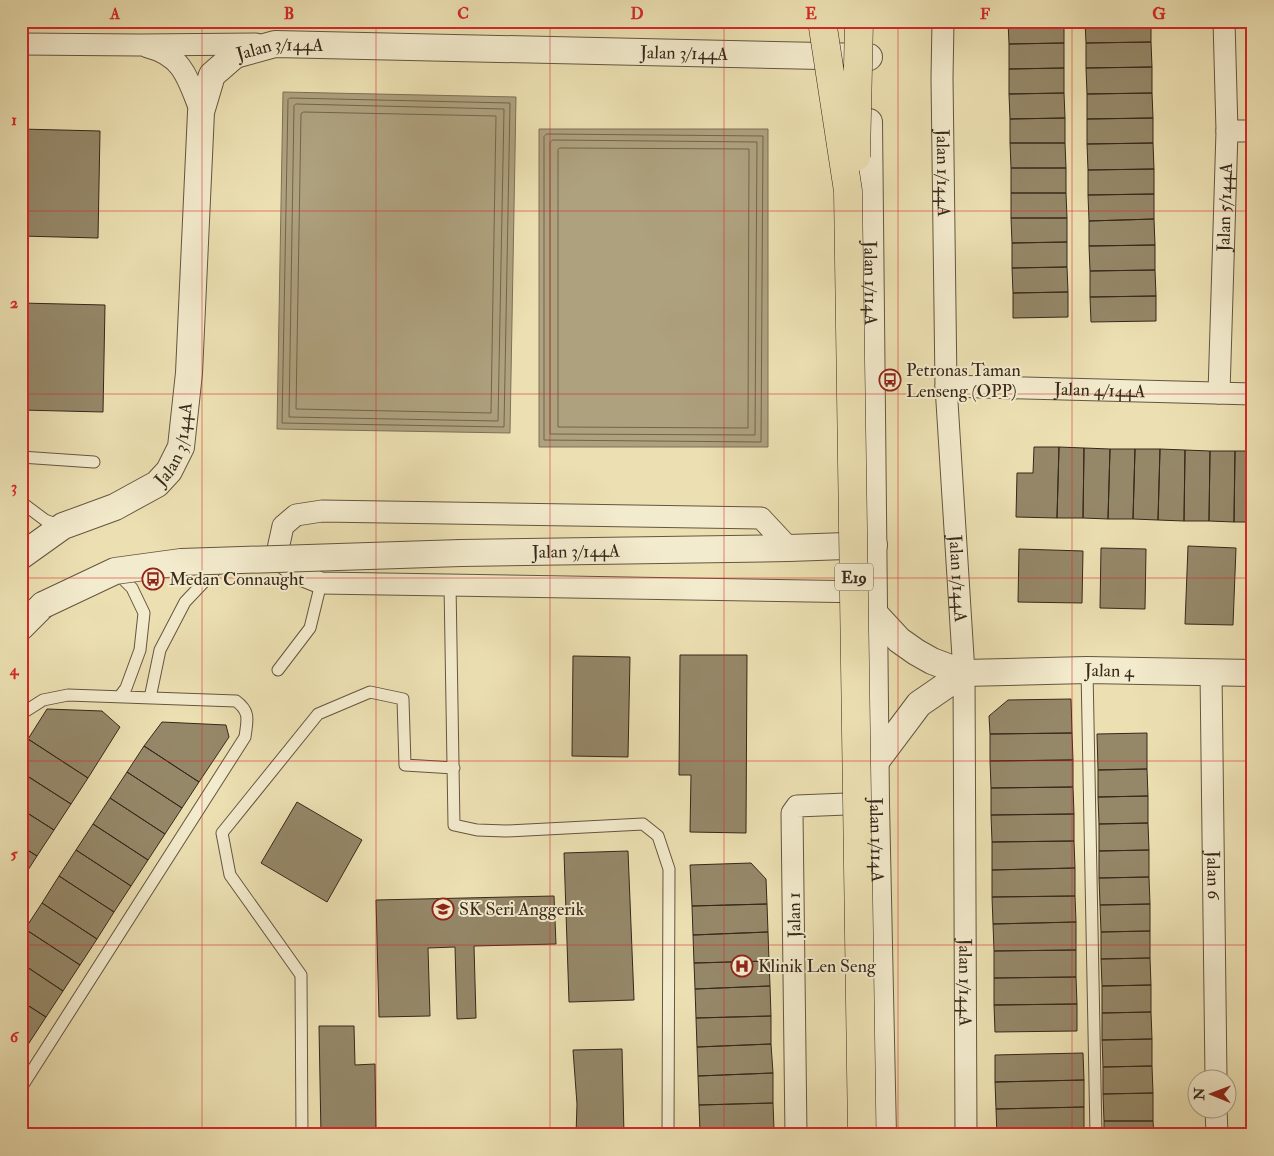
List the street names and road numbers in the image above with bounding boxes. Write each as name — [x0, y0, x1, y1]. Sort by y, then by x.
street label: Jalan 3/144A — [233, 33, 324, 66]
street label: Jalan 3/144A — [639, 41, 729, 66]
street label: Jalan 1/144A — [931, 128, 955, 218]
street label: Jalan 5/144A — [1212, 162, 1238, 253]
street label: Jalan 1/114A — [858, 240, 882, 326]
street label: Jalan 4/144A — [1053, 378, 1147, 403]
street label: Jalan 3/144A — [149, 401, 198, 492]
street label: Jalan 1/144A — [943, 533, 972, 624]
street label: Jalan 3/144A — [531, 540, 621, 564]
road number: E19 — [835, 564, 873, 590]
street label: Jalan 4 — [1083, 659, 1135, 683]
street label: Jalan 1/114A — [864, 797, 889, 883]
street label: Jalan 6 — [1201, 850, 1225, 900]
street label: Jalan 1 — [783, 892, 806, 939]
street label: Jalan 1/144A — [953, 937, 977, 1027]

